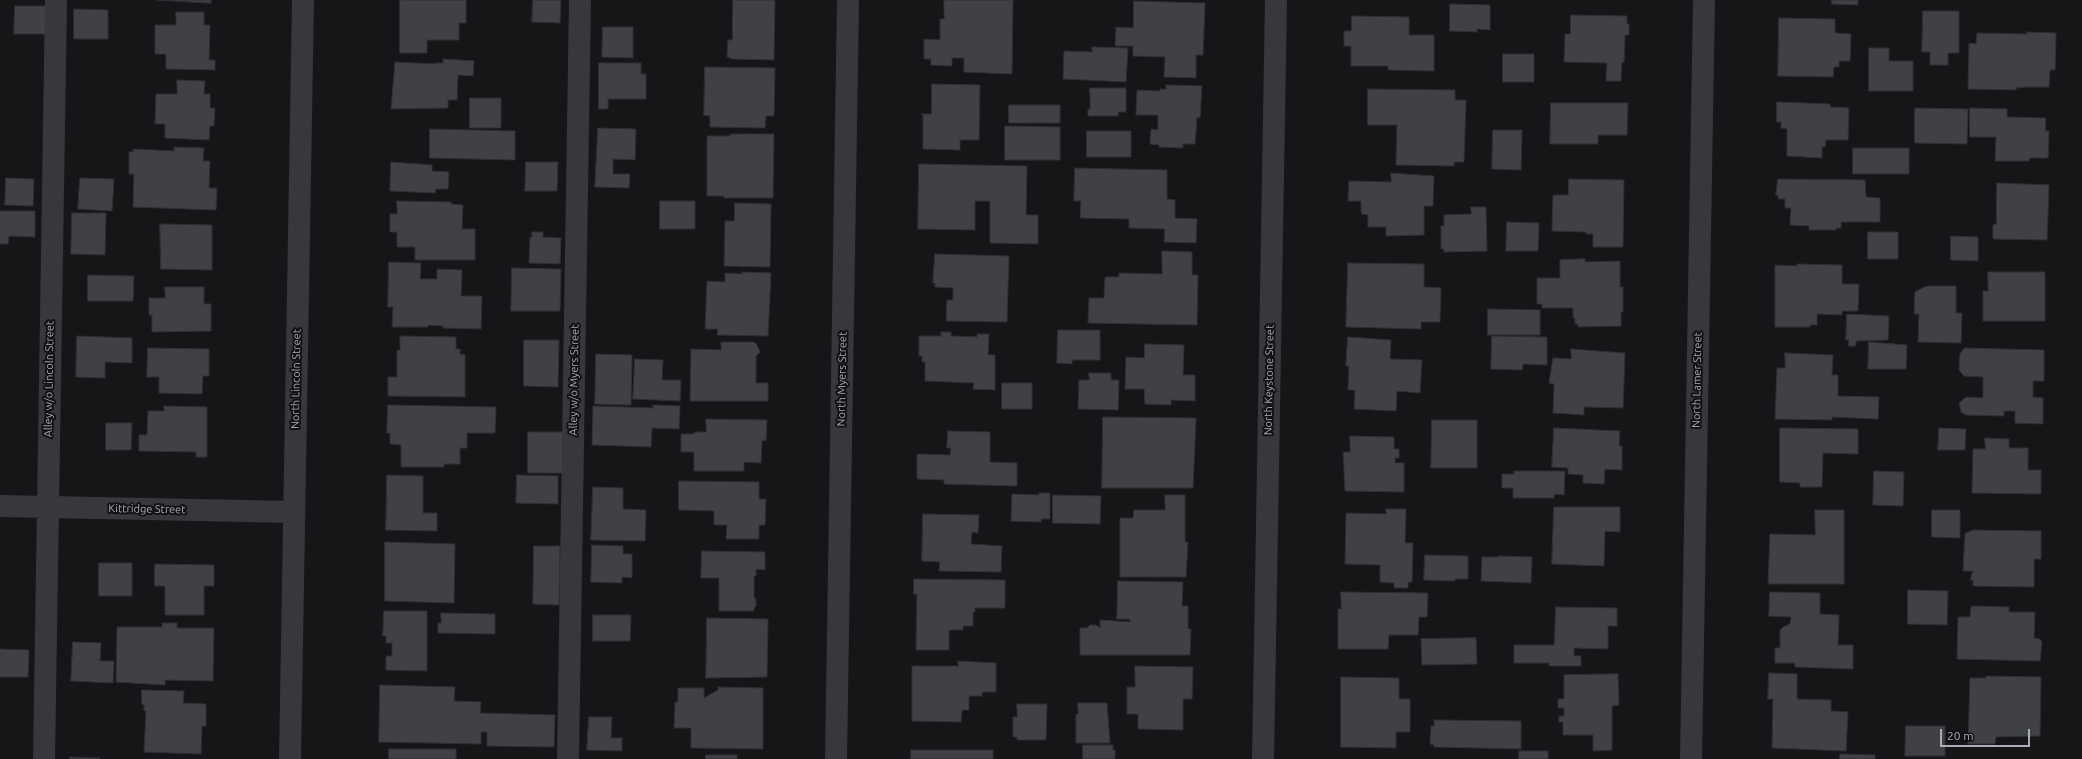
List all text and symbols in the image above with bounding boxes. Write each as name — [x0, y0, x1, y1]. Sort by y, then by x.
street label: Alley w/o Lincoln Street — [41, 321, 57, 437]
street label: Alley w/o Myers Street — [566, 324, 582, 436]
street label: North Keystone Street — [1261, 325, 1277, 435]
street label: North Lincoln Street — [289, 329, 303, 429]
street label: North Myers Street — [835, 332, 849, 426]
street label: North Lamer Street — [1690, 332, 1704, 428]
street label: Kittridge Street — [108, 502, 186, 516]
scale bar — [1942, 721, 2032, 747]
text: 20 m — [1947, 729, 1974, 742]

